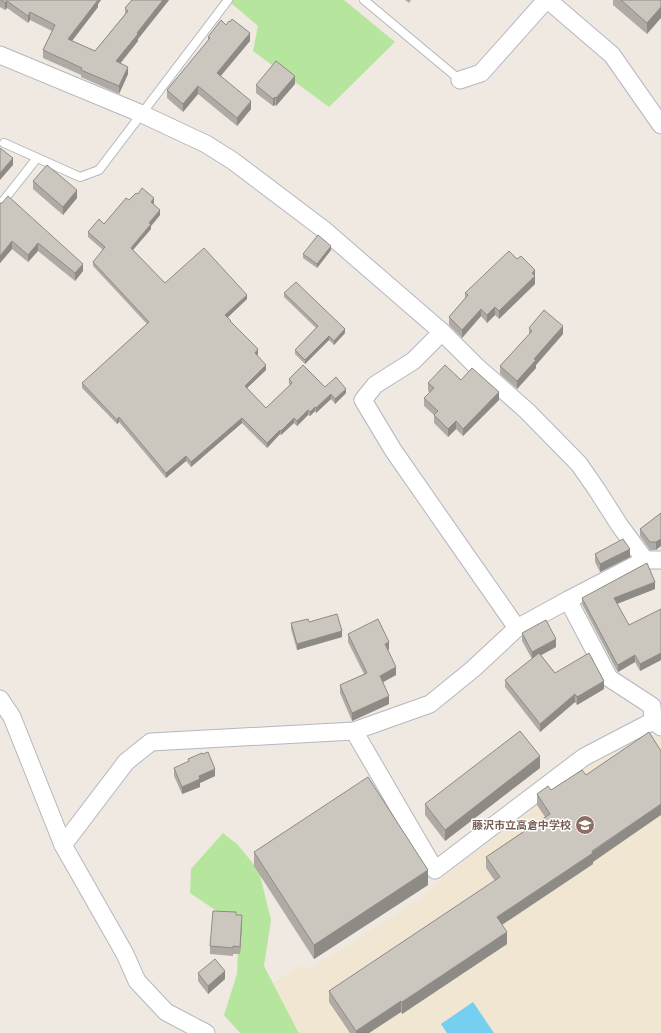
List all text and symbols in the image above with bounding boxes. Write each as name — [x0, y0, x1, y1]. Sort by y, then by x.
school or university icon: 藤沢市立高倉中学校 — [574, 814, 596, 836]
place label: 藤沢市立高倉中学校 — [472, 818, 571, 832]

